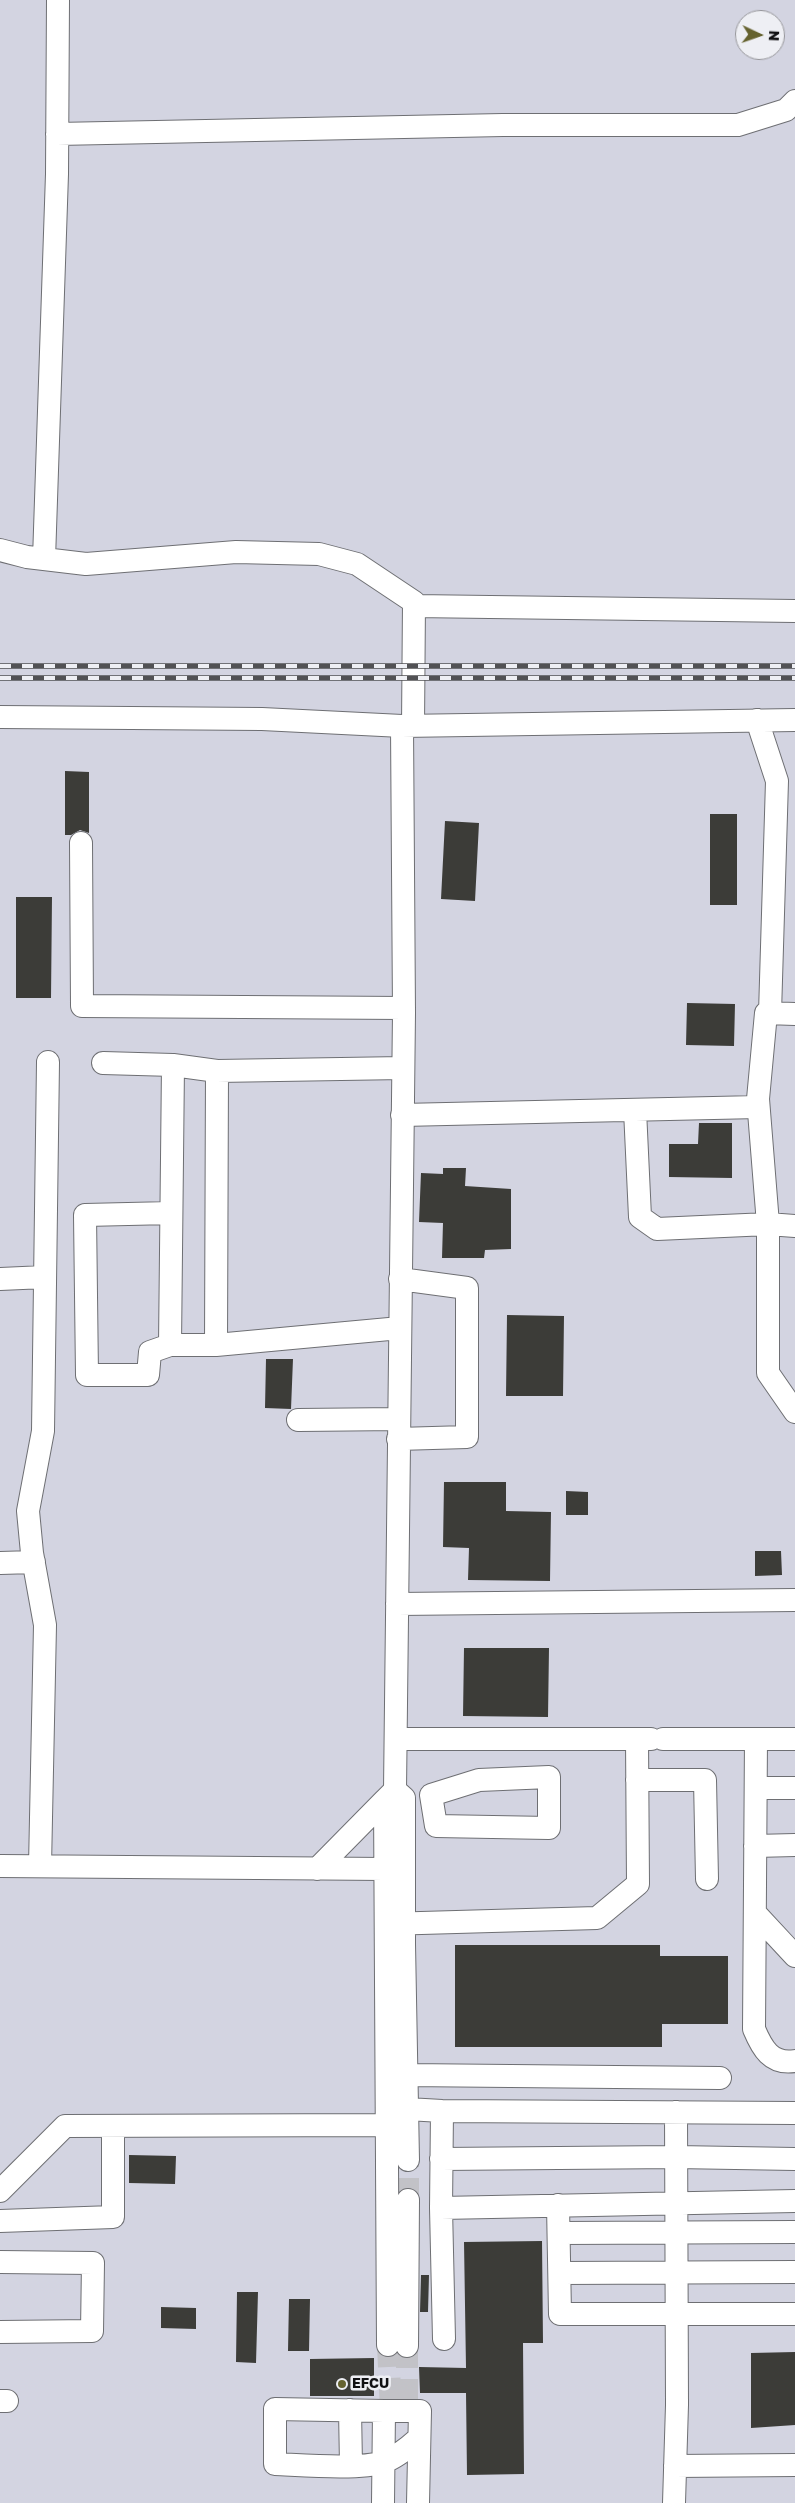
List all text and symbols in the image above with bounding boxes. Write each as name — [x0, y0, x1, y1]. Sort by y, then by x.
north arrow — [735, 10, 785, 60]
text: N — [766, 30, 783, 42]
place label: EFCU — [352, 2376, 389, 2392]
marker: EFCU — [336, 2378, 348, 2390]

